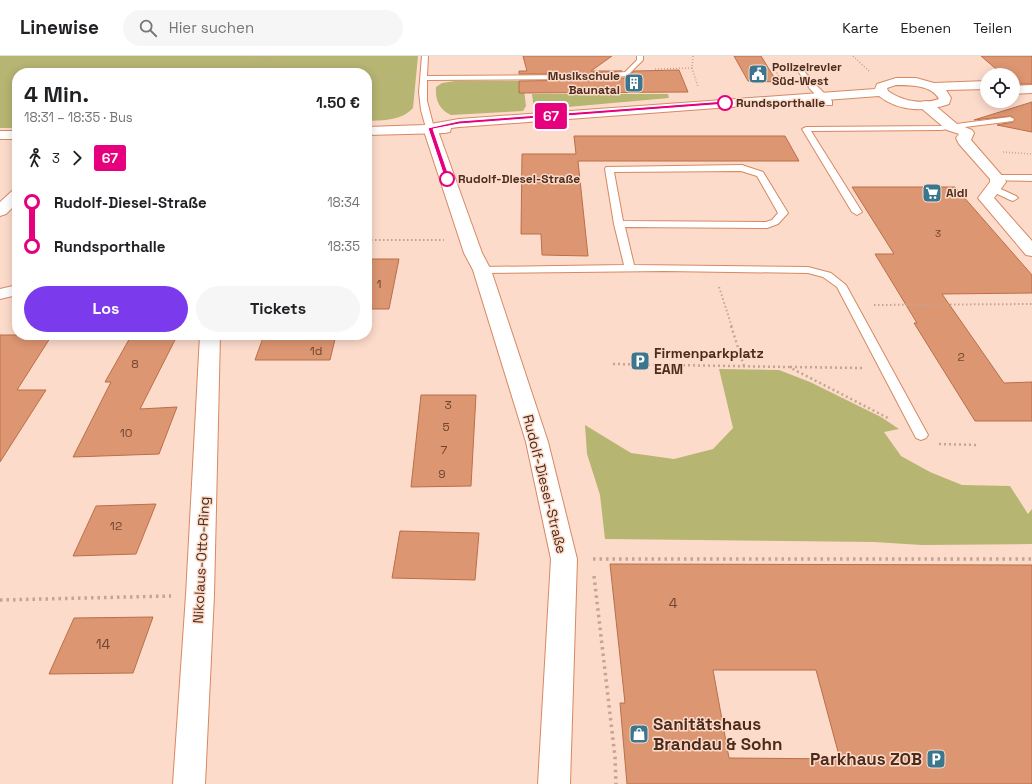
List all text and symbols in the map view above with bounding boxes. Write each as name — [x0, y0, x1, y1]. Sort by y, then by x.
search box — [123, 10, 403, 46]
text: Linewise — [20, 15, 99, 40]
icon: search — [137, 17, 159, 39]
text: Hier suchen — [169, 18, 254, 37]
text: Karte — [842, 19, 879, 37]
text: Ebenen — [901, 19, 951, 37]
text: Teilen — [973, 19, 1012, 37]
place label: Polizeirevier Süd-West — [772, 59, 842, 89]
public building icon: Polizeirevier Süd-West — [747, 63, 769, 85]
place label: Musikschule Baunatal — [548, 68, 620, 98]
map controls — [980, 68, 1020, 108]
button: locate — [980, 68, 1020, 108]
building icon: Musikschule Baunatal — [623, 72, 645, 94]
text: 4 Min. — [24, 80, 89, 108]
text: 1.50 € — [316, 93, 360, 112]
marker: Rundsporthalle — [717, 95, 733, 111]
place label: Rundsporthalle — [736, 95, 825, 111]
line badge: 67 — [533, 103, 569, 129]
text: 67 — [543, 107, 559, 125]
text: 18:31 – 18:35 · Bus — [24, 109, 133, 126]
icon: walk — [24, 147, 46, 169]
icon: forward — [66, 147, 88, 169]
text: 67 — [102, 149, 118, 167]
text: 3 — [52, 150, 60, 167]
marker: Rudolf-Diesel-Straße — [439, 171, 455, 187]
place label: Rudolf-Diesel-Straße — [458, 171, 580, 187]
supermarket icon: Aldi — [921, 182, 943, 204]
place label: Aldi — [946, 185, 968, 201]
text: Rudolf-Diesel-Straße — [54, 193, 207, 212]
text: 18:34 — [327, 194, 360, 211]
house number: 3 — [935, 227, 941, 240]
text: Rundsporthalle — [54, 237, 165, 256]
text: 18:35 — [328, 238, 360, 255]
house number: 1 — [376, 276, 382, 292]
button: Los — [24, 286, 188, 332]
button: Tickets — [196, 286, 360, 332]
house number: 1d — [310, 343, 322, 359]
place label: Firmenparkplatz EAM — [654, 344, 764, 378]
house number: 2 — [957, 349, 965, 365]
parking icon: Firmenparkplatz EAM — [629, 350, 651, 372]
house number: 8 — [131, 356, 139, 372]
house number: 3 — [444, 397, 452, 413]
street label: Rudolf-Diesel-Straße — [519, 413, 571, 555]
house number: 5 — [442, 419, 450, 435]
house number: 10 — [120, 425, 132, 441]
house number: 7 — [441, 442, 448, 458]
house number: 9 — [438, 466, 446, 482]
street label: Nikolaus-Otto-Ring — [189, 496, 213, 624]
house number: 12 — [110, 518, 122, 534]
house number: 4 — [669, 594, 678, 612]
house number: 14 — [96, 635, 111, 653]
place label: Sanitätshaus Brandau & Sohn — [653, 713, 782, 755]
shop icon: Sanitätshaus Brandau & Sohn — [628, 723, 650, 745]
place label: Parkhaus ZOB — [810, 748, 922, 770]
parking icon: Parkhaus ZOB — [925, 748, 947, 770]

